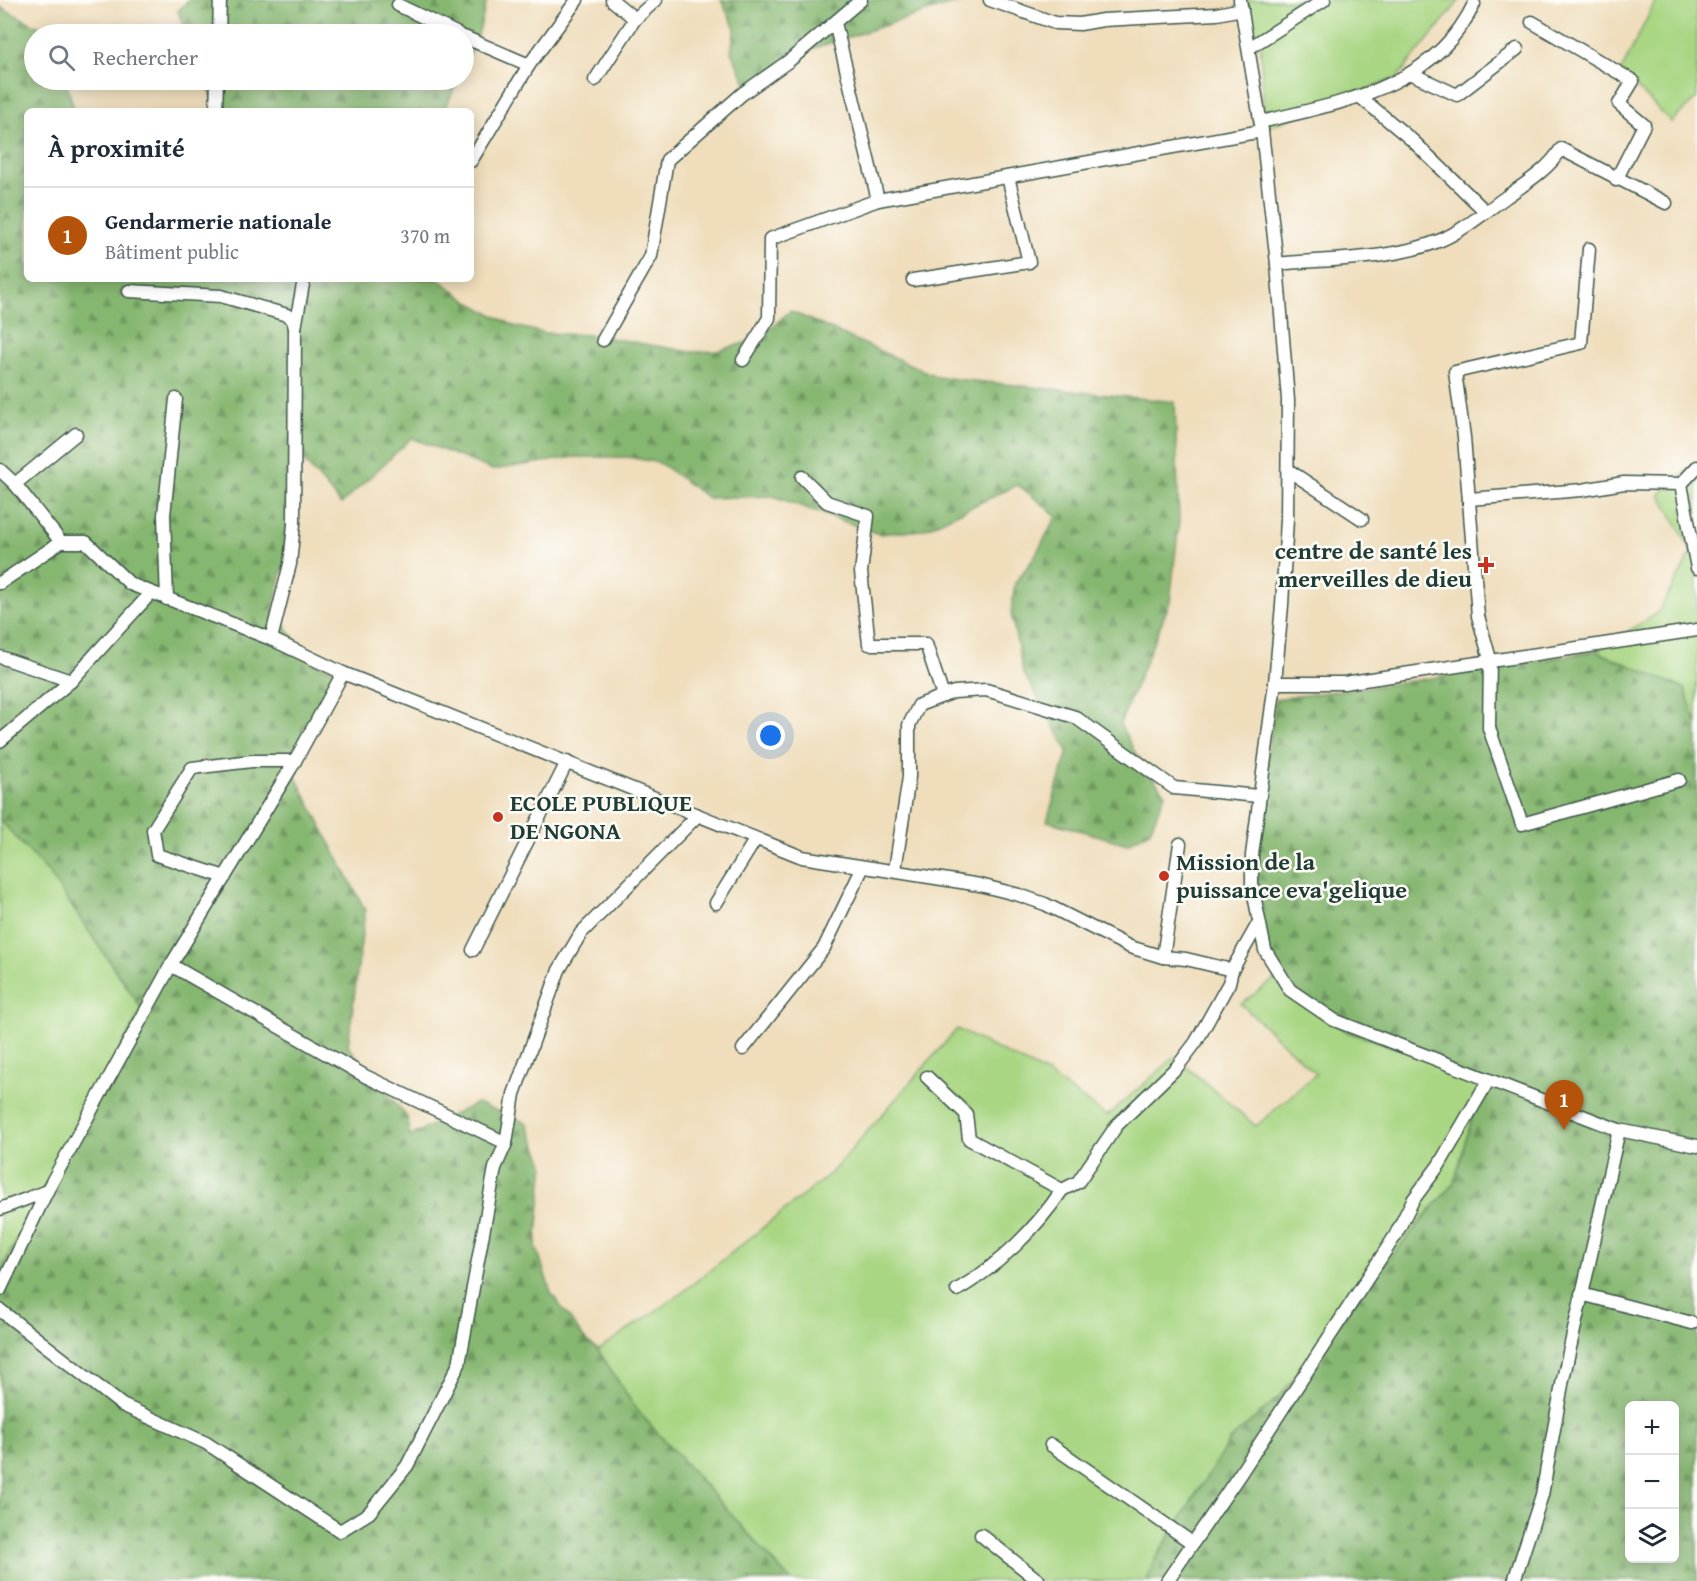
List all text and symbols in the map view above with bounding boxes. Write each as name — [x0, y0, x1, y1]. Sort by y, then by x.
search box — [24, 24, 474, 90]
icon: search — [45, 41, 78, 74]
text: Rechercher — [93, 41, 198, 73]
text: À proximité — [48, 128, 185, 167]
text: Gendarmerie nationale — [105, 205, 331, 237]
text: 1 — [62, 221, 73, 250]
text: 370 m — [400, 221, 450, 250]
text: Bâtiment public — [105, 237, 239, 266]
place label: centre de santé les merveilles de dieu — [1275, 533, 1472, 596]
marker: centre de santé les merveilles de dieu — [1477, 556, 1495, 574]
your location — [756, 721, 785, 750]
place label: ECOLE PUBLIQUE DE NGONA — [510, 785, 692, 848]
marker: ECOLE PUBLIQUE DE NGONA — [491, 810, 505, 824]
place label: Mission de la puissance eva'gelique — [1176, 844, 1407, 907]
marker: Mission de la puissance eva'gelique — [1157, 869, 1171, 883]
pin: 1 — [1544, 1080, 1584, 1130]
map controls — [1625, 1401, 1679, 1563]
button: + — [1625, 1401, 1679, 1455]
button: − — [1625, 1455, 1679, 1509]
button: layers — [1625, 1509, 1679, 1563]

